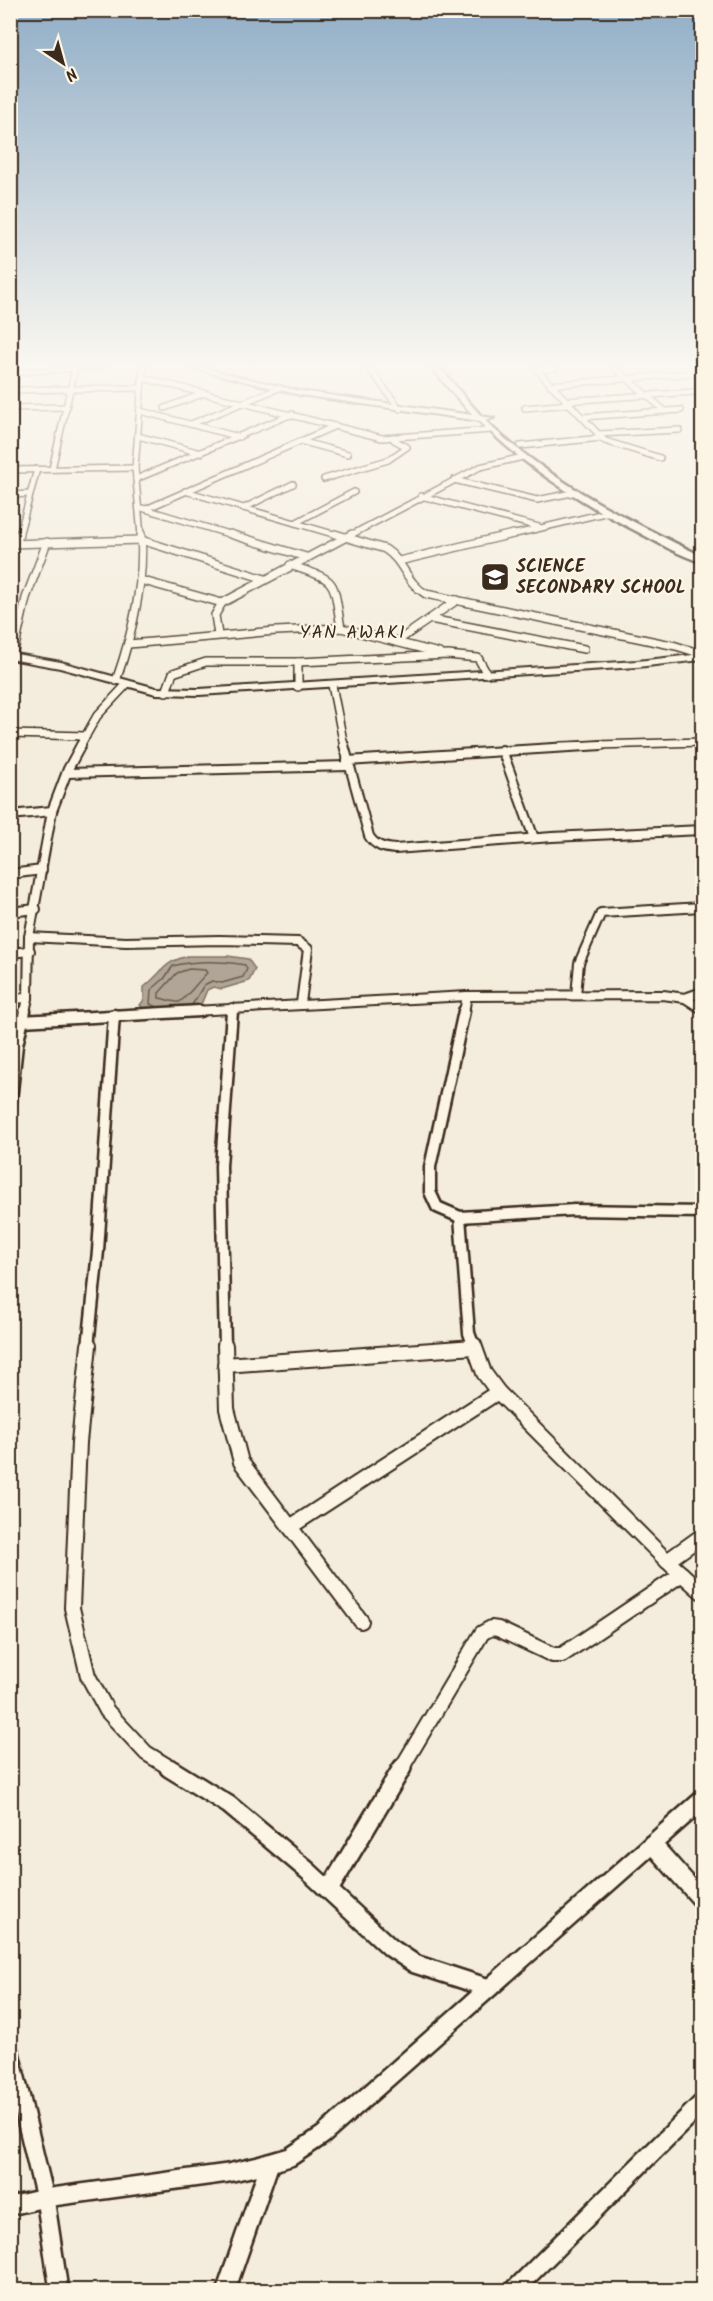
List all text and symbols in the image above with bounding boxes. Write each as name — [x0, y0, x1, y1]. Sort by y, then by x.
north arrow — [33, 33, 93, 93]
text: N — [59, 61, 82, 87]
place label: SCIENCE SECONDARY SCHOOL — [516, 553, 686, 603]
school or university icon: SCIENCE SECONDARY SCHOOL — [479, 561, 511, 593]
district label: YAN AWAKI — [300, 619, 406, 648]

